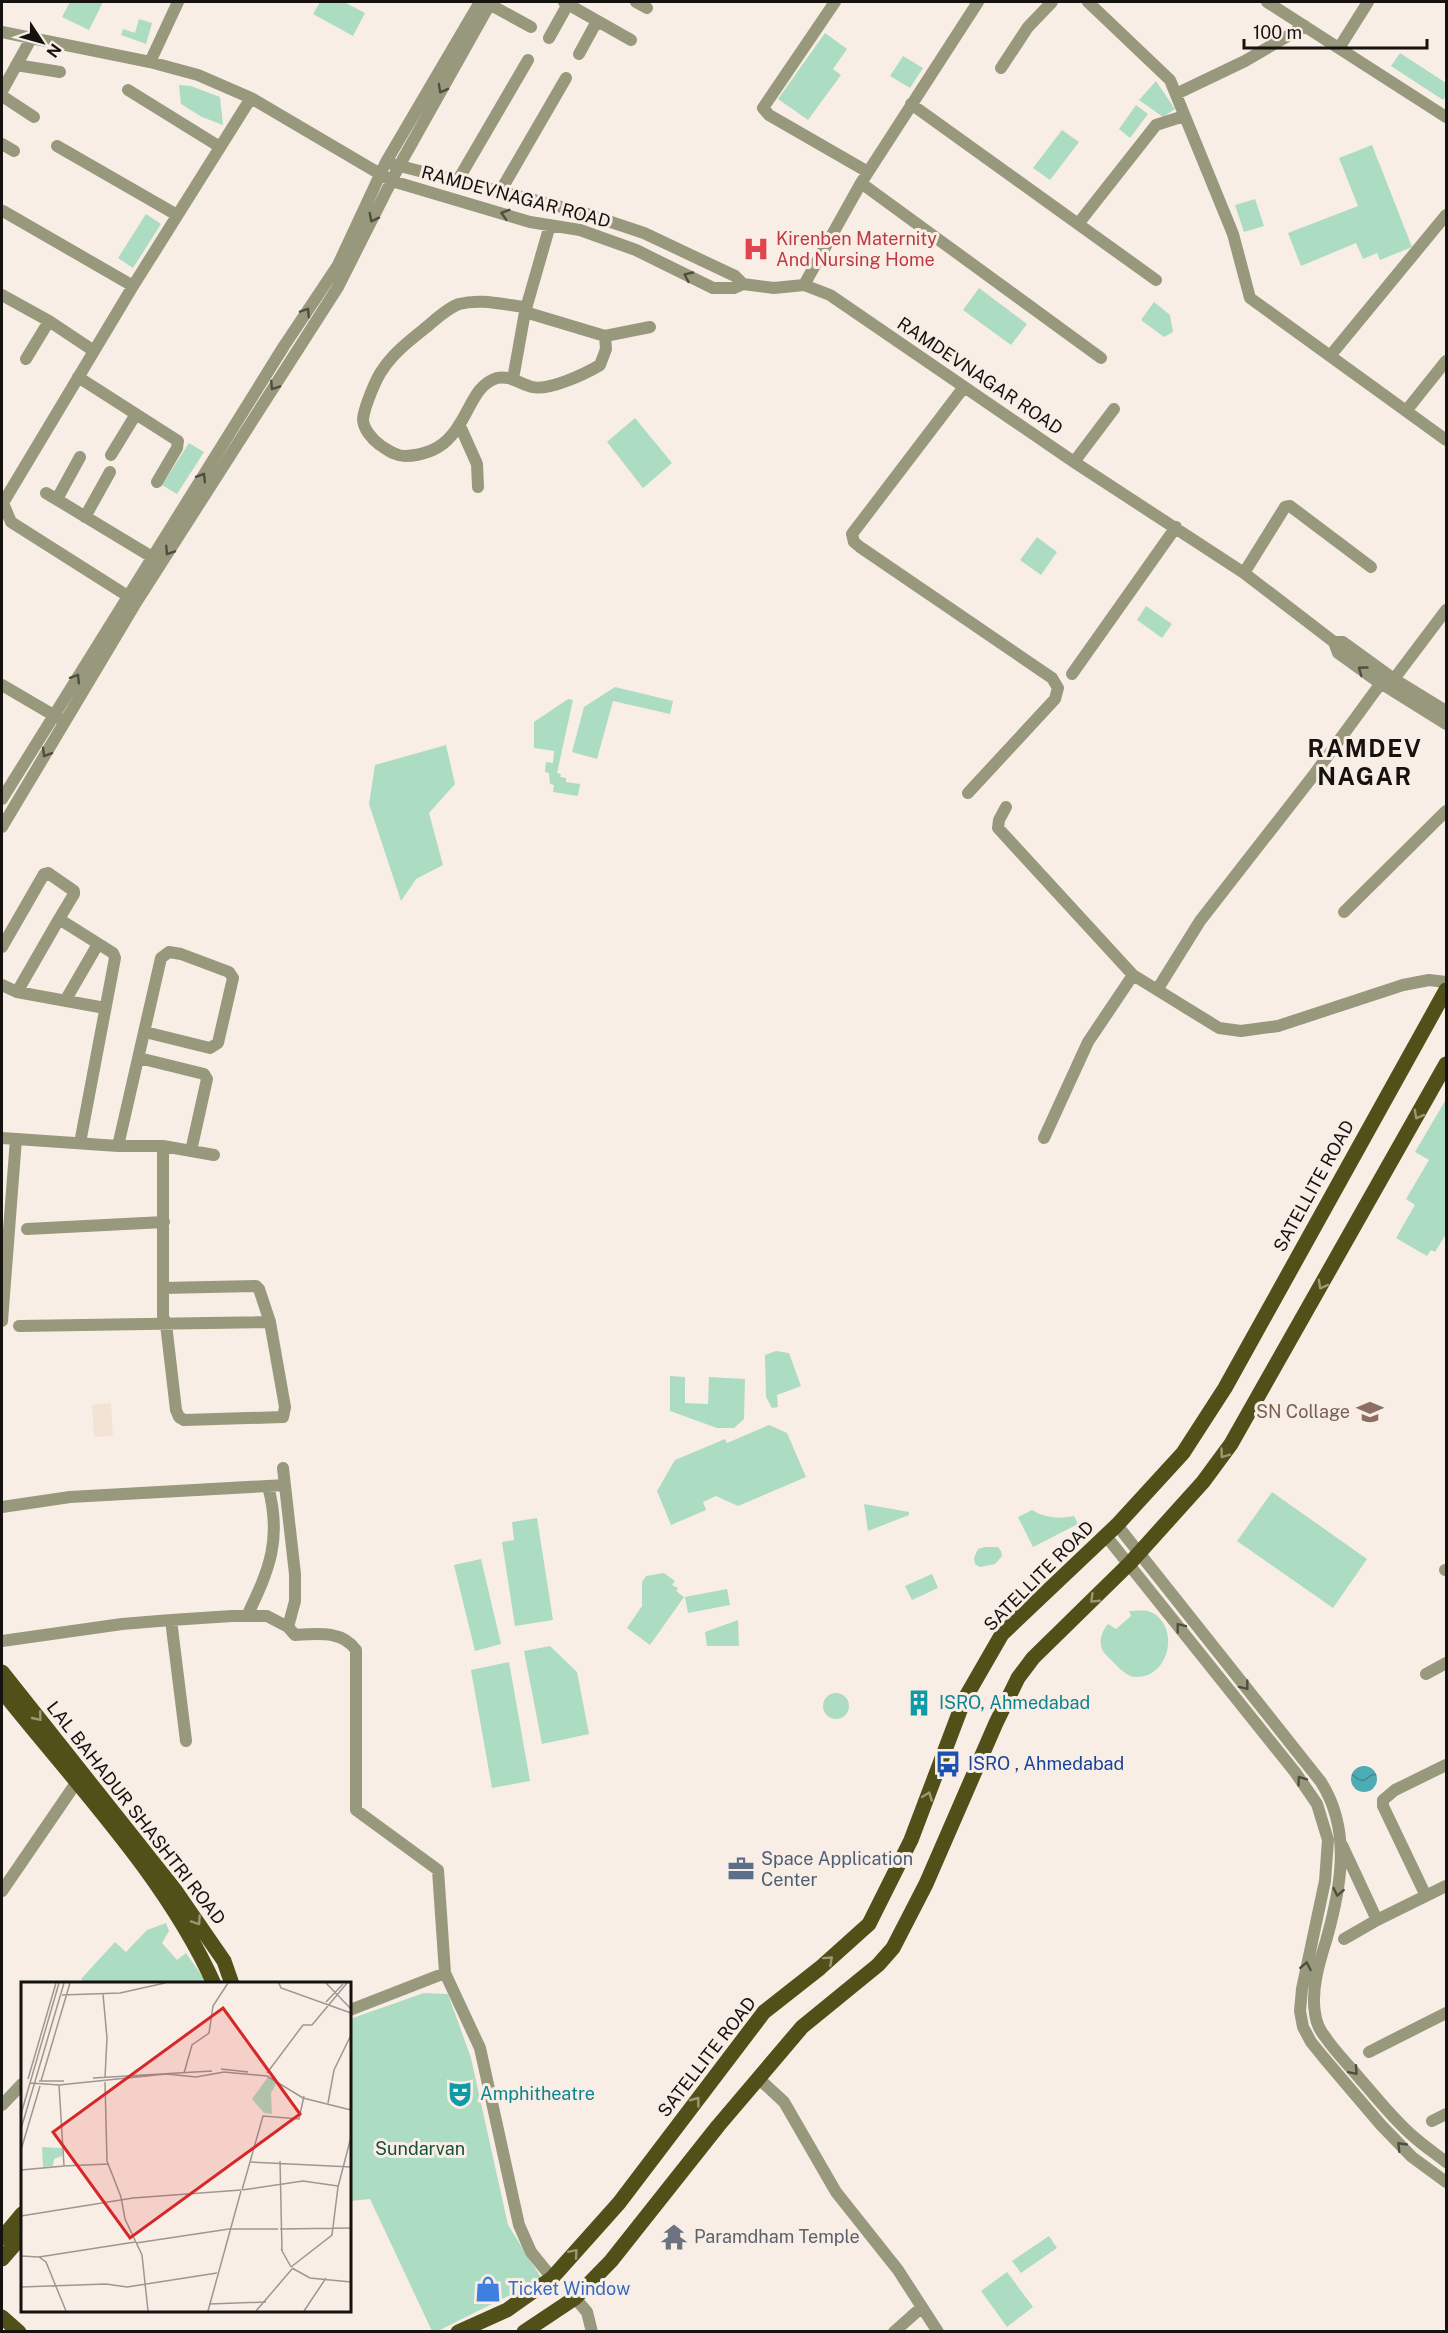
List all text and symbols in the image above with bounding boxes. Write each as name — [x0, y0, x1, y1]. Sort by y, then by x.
north arrow — [12, 12, 72, 72]
scale bar — [1244, 12, 1427, 50]
text: 100 m — [1253, 22, 1302, 43]
text: N — [42, 40, 65, 61]
one-way arrow — [438, 83, 449, 93]
street label: RAMDEVNAGAR ROAD — [419, 161, 613, 232]
one-way arrow — [500, 209, 510, 222]
one-way arrow — [368, 212, 380, 223]
place label: Kirenben Maternity And Nursing Home — [776, 228, 937, 270]
hospital icon: Kirenben Maternity And Nursing Home — [741, 234, 771, 264]
one-way arrow — [683, 272, 694, 284]
one-way arrow — [299, 308, 310, 319]
street label: RAMDEVNAGAR ROAD — [894, 312, 1067, 439]
one-way arrow — [270, 380, 281, 391]
one-way arrow — [195, 473, 207, 483]
one-way arrow — [165, 544, 176, 555]
one-way arrow — [1357, 666, 1368, 677]
one-way arrow — [69, 674, 81, 684]
district label: RAMDEV NAGAR — [1308, 734, 1422, 790]
one-way arrow — [41, 747, 53, 757]
one-way arrow — [1414, 1109, 1425, 1120]
street label: SATELLITE ROAD — [1269, 1116, 1358, 1255]
one-way arrow — [1318, 1279, 1329, 1289]
school or university icon: SN Collage — [1355, 1397, 1385, 1427]
place label: SN Collage — [1256, 1401, 1350, 1422]
one-way arrow — [1220, 1447, 1231, 1458]
street label: SATELLITE ROAD — [979, 1516, 1098, 1635]
one-way arrow — [1090, 1591, 1101, 1602]
one-way arrow — [1177, 1623, 1188, 1634]
one-way arrow — [1238, 1679, 1249, 1690]
building icon: ISRO, Ahmedabad — [904, 1688, 934, 1718]
place label: ISRO, Ahmedabad — [939, 1692, 1090, 1713]
street label: LAL BAHADUR SHASHTRI ROAD — [43, 1697, 230, 1928]
one-way arrow — [31, 1710, 42, 1721]
bus stop icon: ISRO , Ahmedabad — [933, 1749, 963, 1779]
place label: ISRO , Ahmedabad — [968, 1753, 1124, 1774]
one-way arrow — [1297, 1776, 1308, 1787]
one-way arrow — [921, 1791, 933, 1802]
place label: Space Application Center — [761, 1848, 913, 1890]
office icon: Space Application Center — [726, 1854, 756, 1884]
one-way arrow — [1332, 1887, 1345, 1897]
one-way arrow — [189, 1915, 201, 1925]
one-way arrow — [822, 1956, 833, 1967]
one-way arrow — [1299, 1962, 1312, 1972]
inset map — [21, 1982, 351, 2312]
street label: SATELLITE ROAD — [653, 1992, 760, 2121]
one-way arrow — [1347, 2064, 1358, 2075]
theatre icon: Amphitheatre — [445, 2079, 475, 2109]
place label: Amphitheatre — [480, 2083, 595, 2104]
one-way arrow — [689, 2097, 700, 2108]
park label: Sundarvan — [375, 2138, 465, 2159]
one-way arrow — [1397, 2142, 1408, 2152]
temple icon: Paramdham Temple — [659, 2222, 689, 2252]
place label: Paramdham Temple — [694, 2226, 860, 2247]
one-way arrow — [567, 2249, 578, 2260]
shop icon: Ticket Window — [473, 2274, 503, 2304]
place label: Ticket Window — [508, 2278, 630, 2299]

